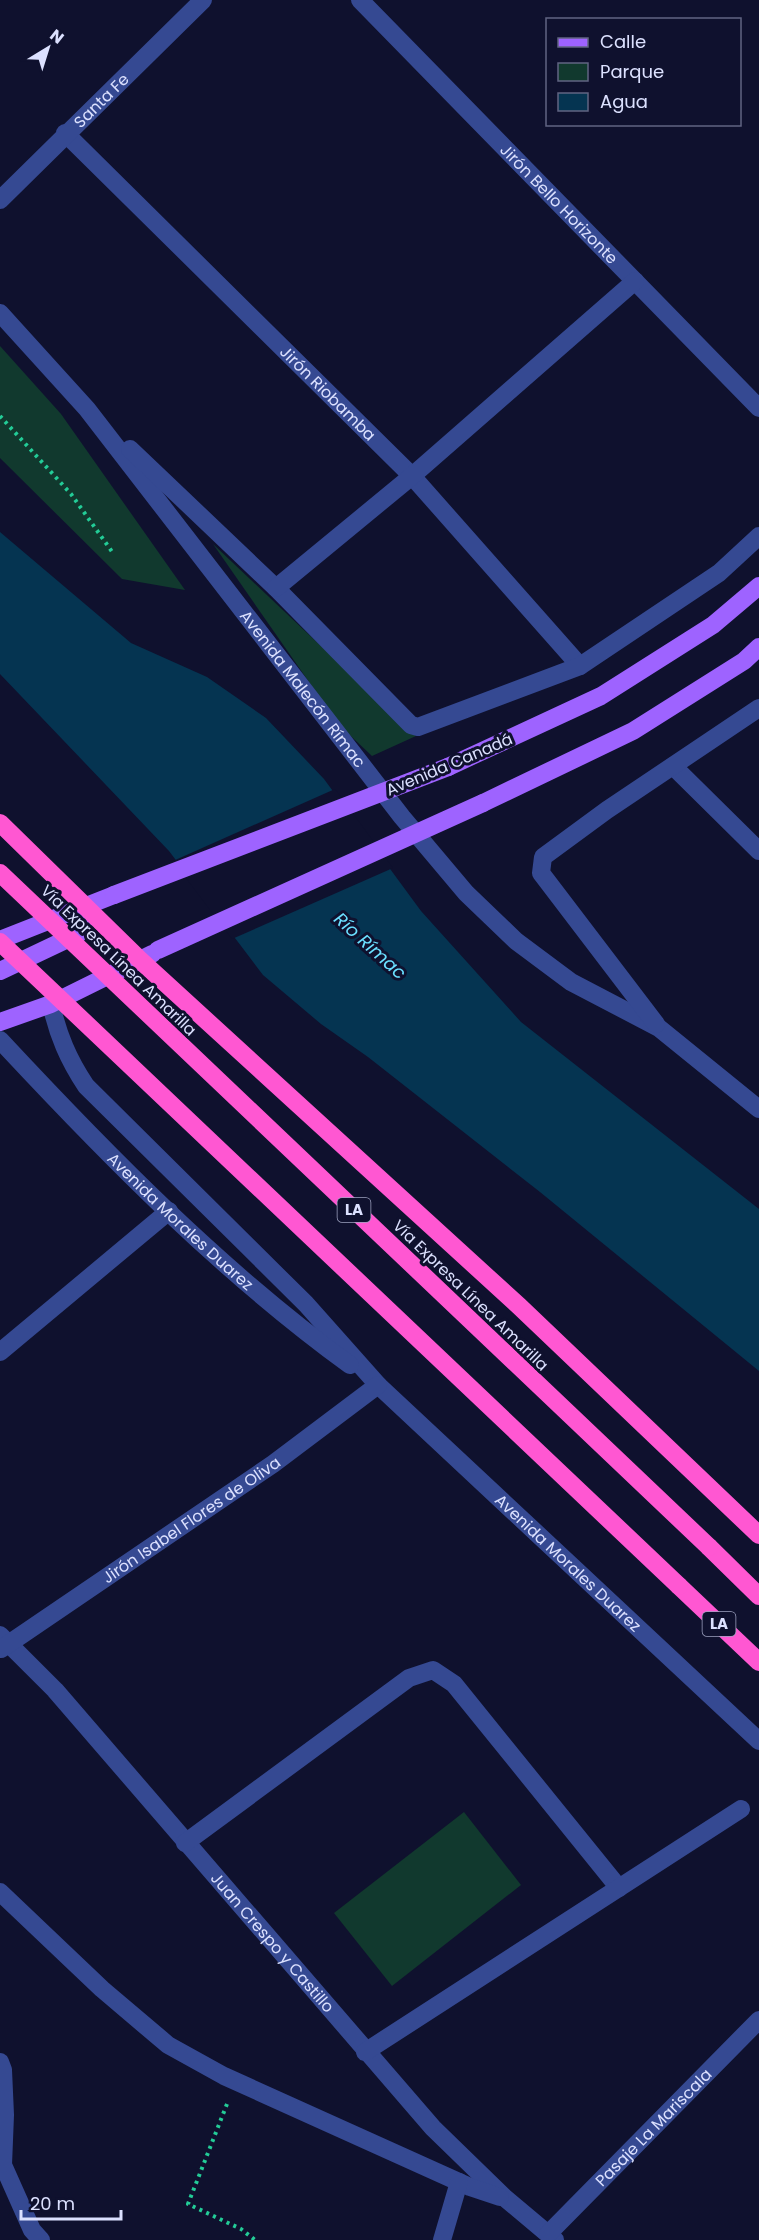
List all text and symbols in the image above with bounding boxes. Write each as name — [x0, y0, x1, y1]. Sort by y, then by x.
north arrow — [18, 18, 78, 78]
legend — [546, 18, 741, 126]
text: N — [45, 24, 69, 49]
text: Calle — [600, 29, 646, 54]
text: Parque — [600, 59, 664, 84]
street label: Santa Fe — [69, 68, 134, 133]
text: Agua — [600, 89, 648, 114]
street label: Jirón Bello Horizonte — [495, 139, 623, 269]
street label: Jirón Riobamba — [275, 341, 381, 446]
street label: Avenida Malecón Rímac — [234, 605, 371, 773]
street label: Avenida Canadá — [382, 727, 516, 802]
street label: Vía Expresa Línea Amarilla — [36, 880, 202, 1041]
water label: Río Rímac — [329, 906, 412, 985]
street label: Avenida Morales Duarez — [102, 1148, 258, 1296]
road number: LA — [338, 1198, 370, 1222]
street label: Vía Expresa Línea Amarilla — [388, 1215, 554, 1376]
street label: Jirón Isabel Flores de Oliva — [98, 1451, 286, 1589]
street label: Avenida Morales Duarez — [490, 1489, 646, 1637]
road number: LA — [702, 1612, 736, 1636]
street label: Juan Crespo y Castillo — [205, 1867, 339, 2018]
street label: Pasaje La Mariscala — [590, 2063, 717, 2192]
scale bar — [21, 2183, 122, 2221]
text: 20 m — [30, 2191, 75, 2216]

